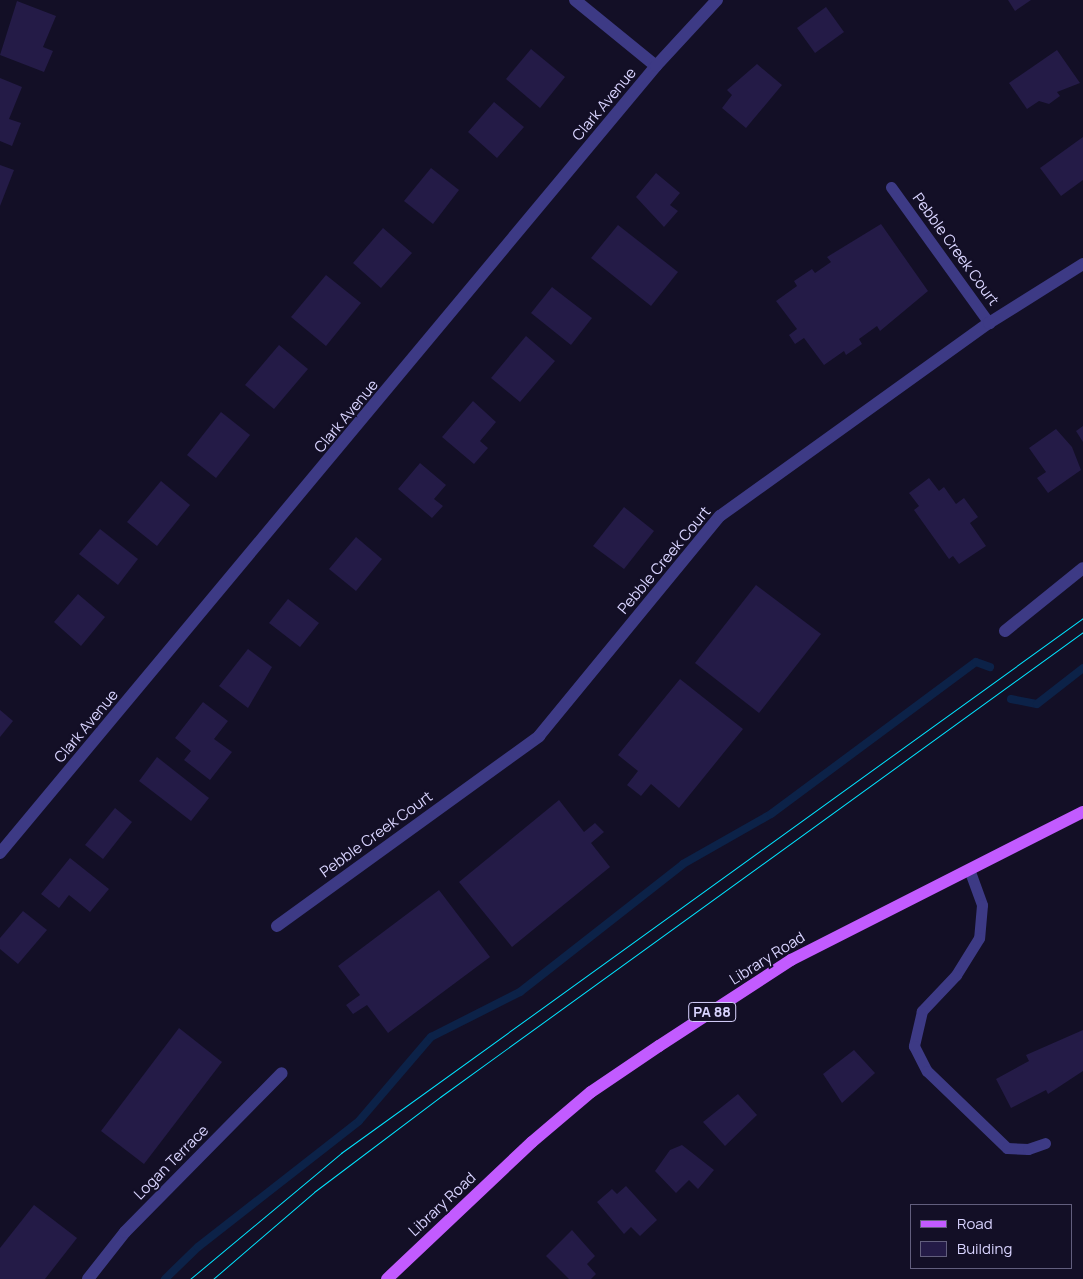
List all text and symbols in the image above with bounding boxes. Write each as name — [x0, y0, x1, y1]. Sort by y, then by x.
street label: Clark Avenue — [568, 64, 640, 144]
street label: Pebble Creek Court — [909, 189, 1003, 309]
street label: Clark Avenue — [310, 376, 382, 456]
street label: Pebble Creek Court — [614, 503, 714, 617]
street label: Clark Avenue — [50, 686, 122, 766]
street label: Pebble Creek Court — [316, 787, 436, 881]
street label: Library Road — [726, 928, 808, 988]
road number: PA 88 — [687, 1000, 737, 1024]
street label: Logan Terrace — [130, 1121, 212, 1203]
street label: Library Road — [405, 1168, 479, 1240]
legend — [910, 1204, 1073, 1269]
text: Road — [957, 1213, 993, 1234]
text: Building — [957, 1238, 1012, 1259]

